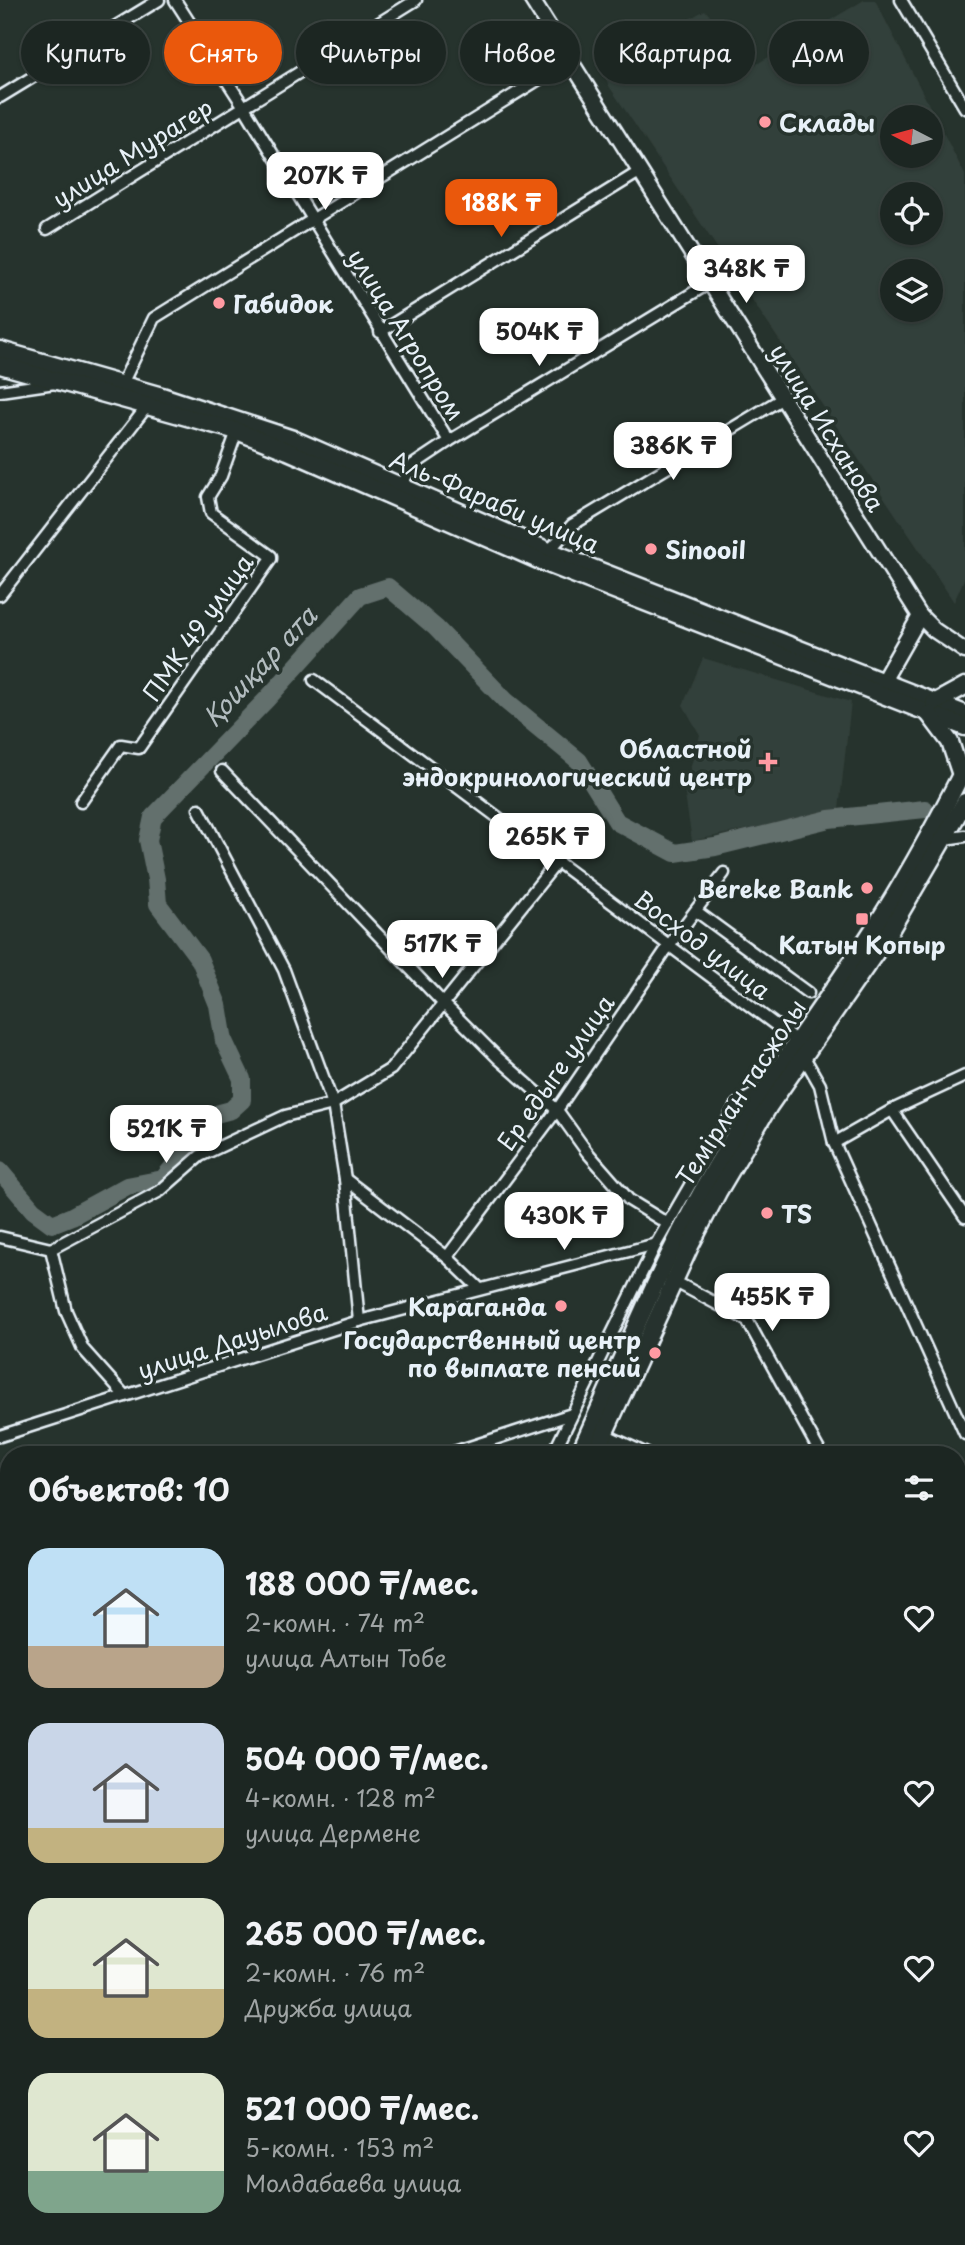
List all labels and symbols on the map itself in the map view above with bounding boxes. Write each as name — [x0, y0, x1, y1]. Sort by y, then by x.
street label: улица Мурагер — [45, 88, 219, 216]
place label: Склады — [779, 104, 875, 140]
north arrow — [880, 105, 943, 168]
marker: Склады — [757, 114, 773, 130]
pin: 207K ₸ — [268, 152, 382, 212]
pin: 188K ₸ — [444, 180, 558, 239]
street label: улица Агропром — [340, 241, 474, 427]
pin: 348K ₸ — [689, 246, 803, 305]
place label: Габидок — [233, 285, 334, 321]
marker: Габидок — [211, 295, 227, 311]
pin: 504K ₸ — [482, 308, 596, 368]
street label: улица Исханова — [762, 336, 894, 518]
pin: 386K ₸ — [616, 422, 730, 482]
street label: Аль-Фараби улица — [385, 441, 605, 561]
place label: Sinooil — [665, 531, 746, 567]
marker: Sinooil — [643, 541, 659, 557]
street label: ПМК 49 улица — [133, 546, 261, 708]
water label: Қошқар ата — [193, 596, 326, 735]
place label: Областной эндокринологический центр — [402, 730, 752, 794]
marker: Областной эндокринологический центр — [758, 752, 778, 772]
pin: 265K ₸ — [490, 814, 604, 873]
place label: Bereke Bank — [697, 870, 853, 906]
marker: Bereke Bank — [859, 880, 875, 896]
street label: Восход улица — [627, 881, 779, 1007]
marker: Катын Копыр — [854, 911, 870, 927]
pin: 517K ₸ — [385, 920, 499, 980]
place label: Катын Копыр — [778, 926, 946, 962]
street label: Ер едыге улица — [488, 987, 622, 1157]
street label: Темірлан тасжолы — [666, 992, 814, 1192]
pin: 521K ₸ — [109, 1106, 223, 1165]
pin: 430K ₸ — [507, 1192, 621, 1252]
place label: TS — [781, 1195, 812, 1231]
marker: TS — [759, 1205, 775, 1221]
pin: 455K ₸ — [715, 1274, 829, 1333]
place label: Караганда — [408, 1288, 548, 1324]
street label: улица Дауылова — [133, 1292, 331, 1388]
marker: Караганда — [553, 1298, 569, 1314]
place label: Государственный центр по выплате пенсий — [343, 1321, 641, 1385]
marker: Государственный центр по выплате пенсий — [647, 1345, 663, 1361]

